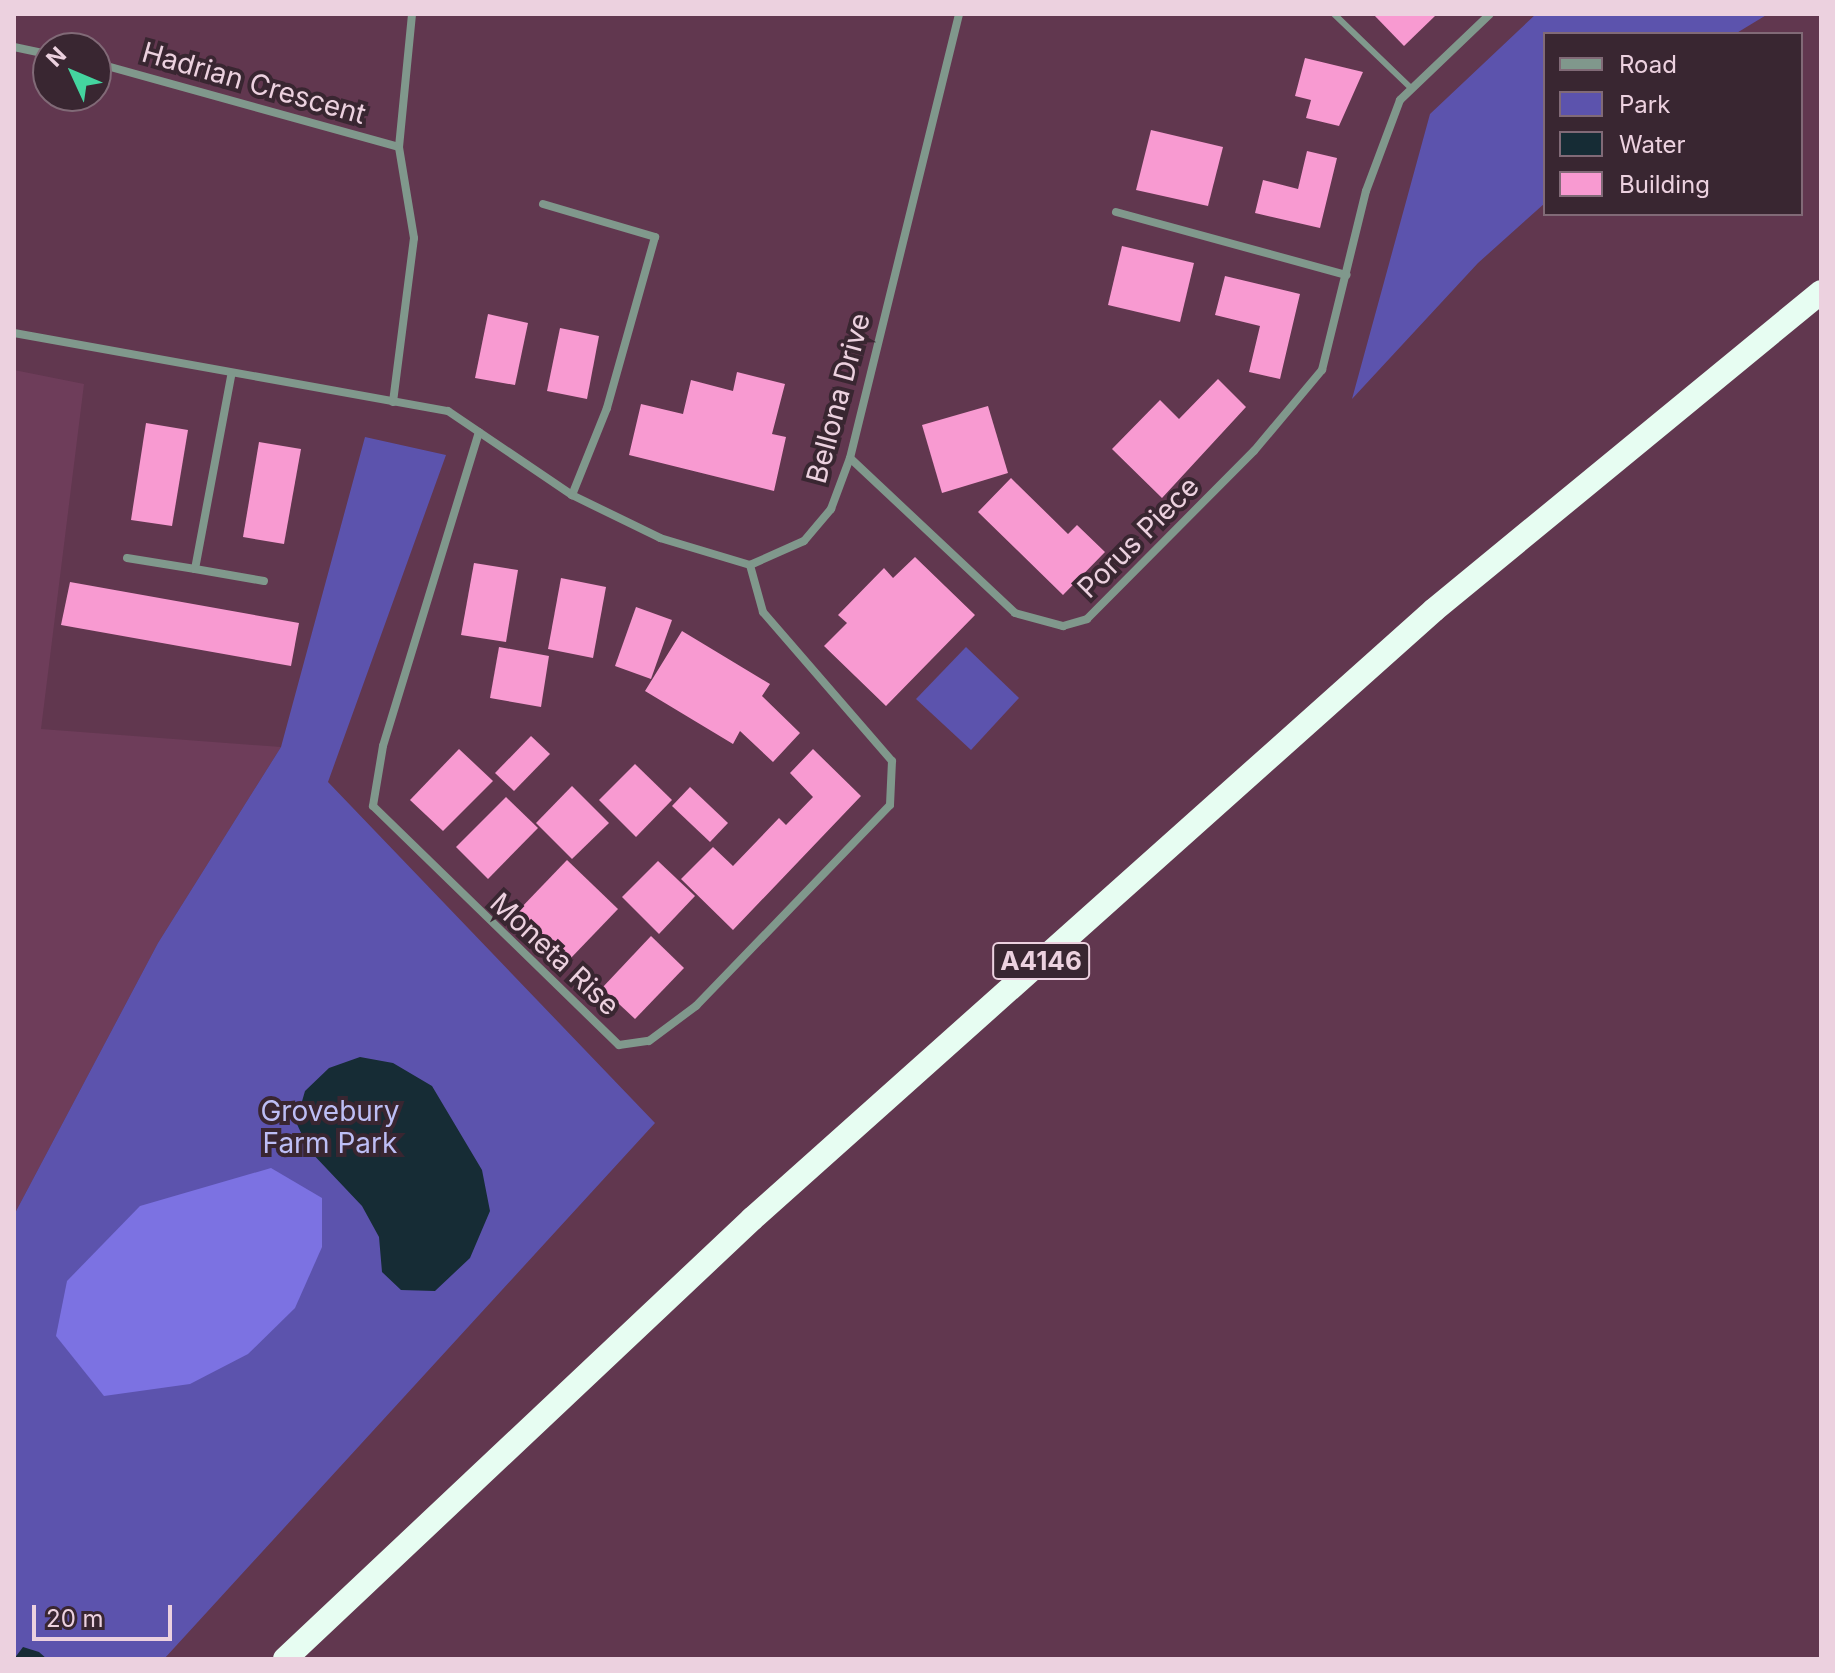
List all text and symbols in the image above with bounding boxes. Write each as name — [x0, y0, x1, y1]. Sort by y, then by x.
north arrow — [32, 32, 112, 112]
legend — [1543, 32, 1803, 216]
street label: Hadrian Crescent — [138, 35, 370, 131]
text: N — [41, 42, 71, 72]
text: Road — [1619, 50, 1677, 79]
text: Park — [1619, 90, 1670, 119]
text: Water — [1619, 130, 1686, 159]
text: Building — [1619, 170, 1710, 199]
street label: Bellona Drive — [799, 309, 877, 487]
street label: Porus Piece — [1070, 469, 1206, 605]
street label: Moneta Rise — [484, 886, 626, 1022]
road number: A4146 — [991, 939, 1091, 983]
park label: Grovebury Farm Park — [260, 1094, 400, 1160]
scale bar — [36, 1589, 176, 1639]
text: 20 m — [46, 1604, 104, 1633]

